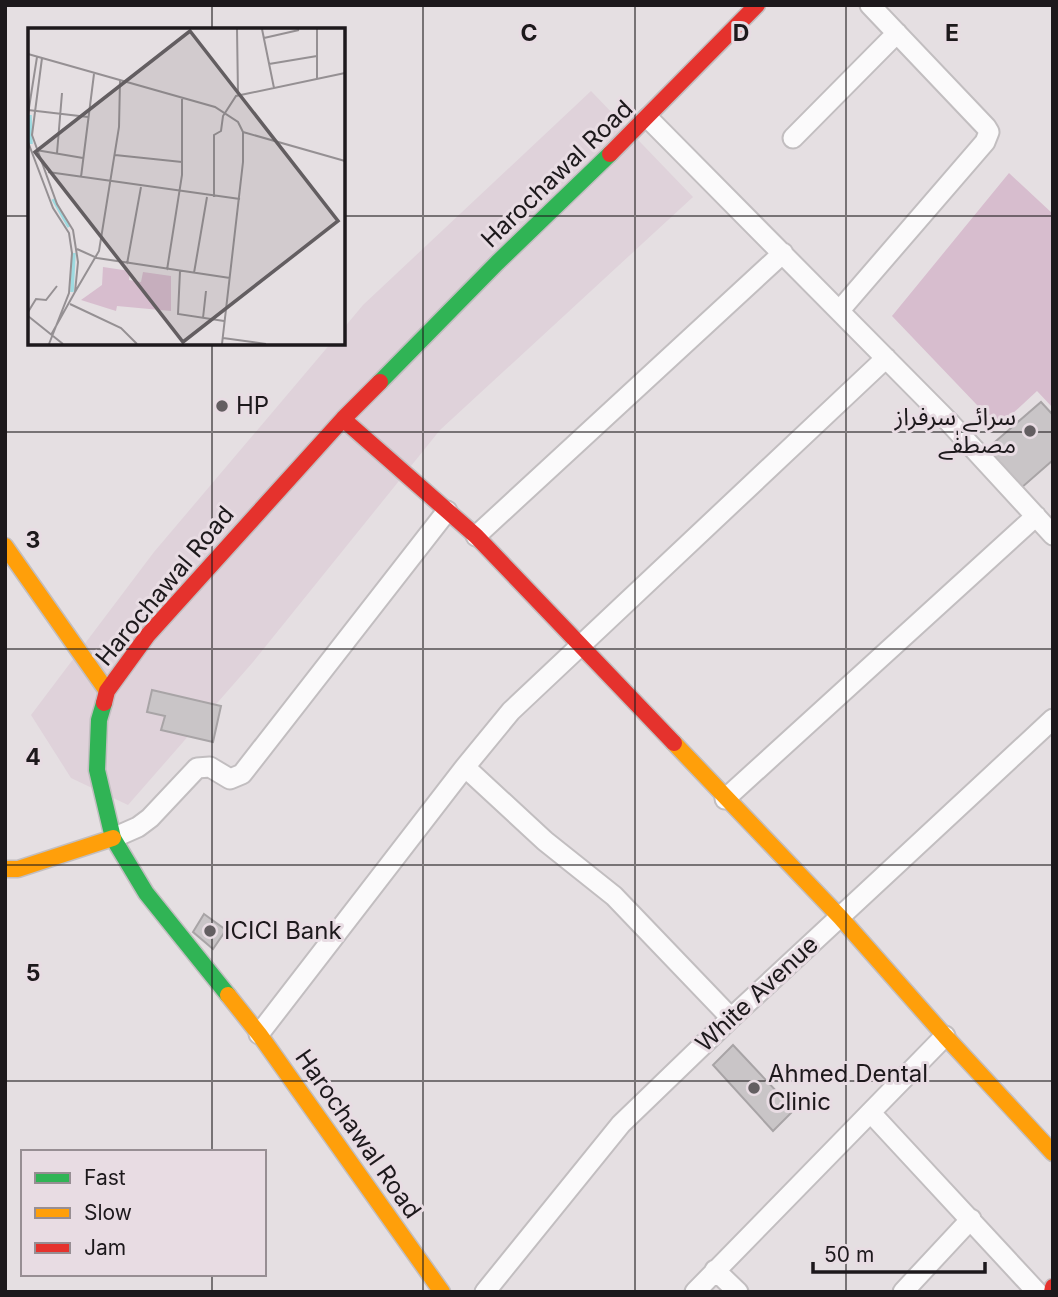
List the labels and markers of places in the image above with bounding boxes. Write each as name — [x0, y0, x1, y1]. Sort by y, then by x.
place label: HP — [236, 391, 269, 420]
marker: HP — [214, 398, 230, 414]
place label: سرائے سرفراز مصطفٰے — [893, 402, 1016, 460]
marker: سرائے سرفراز مصطفٰے — [1022, 423, 1038, 439]
place label: ICICI Bank — [224, 916, 342, 945]
marker: ICICI Bank — [202, 923, 218, 939]
place label: Ahmed Dental Clinic — [768, 1059, 928, 1116]
marker: Ahmed Dental Clinic — [746, 1080, 762, 1096]

